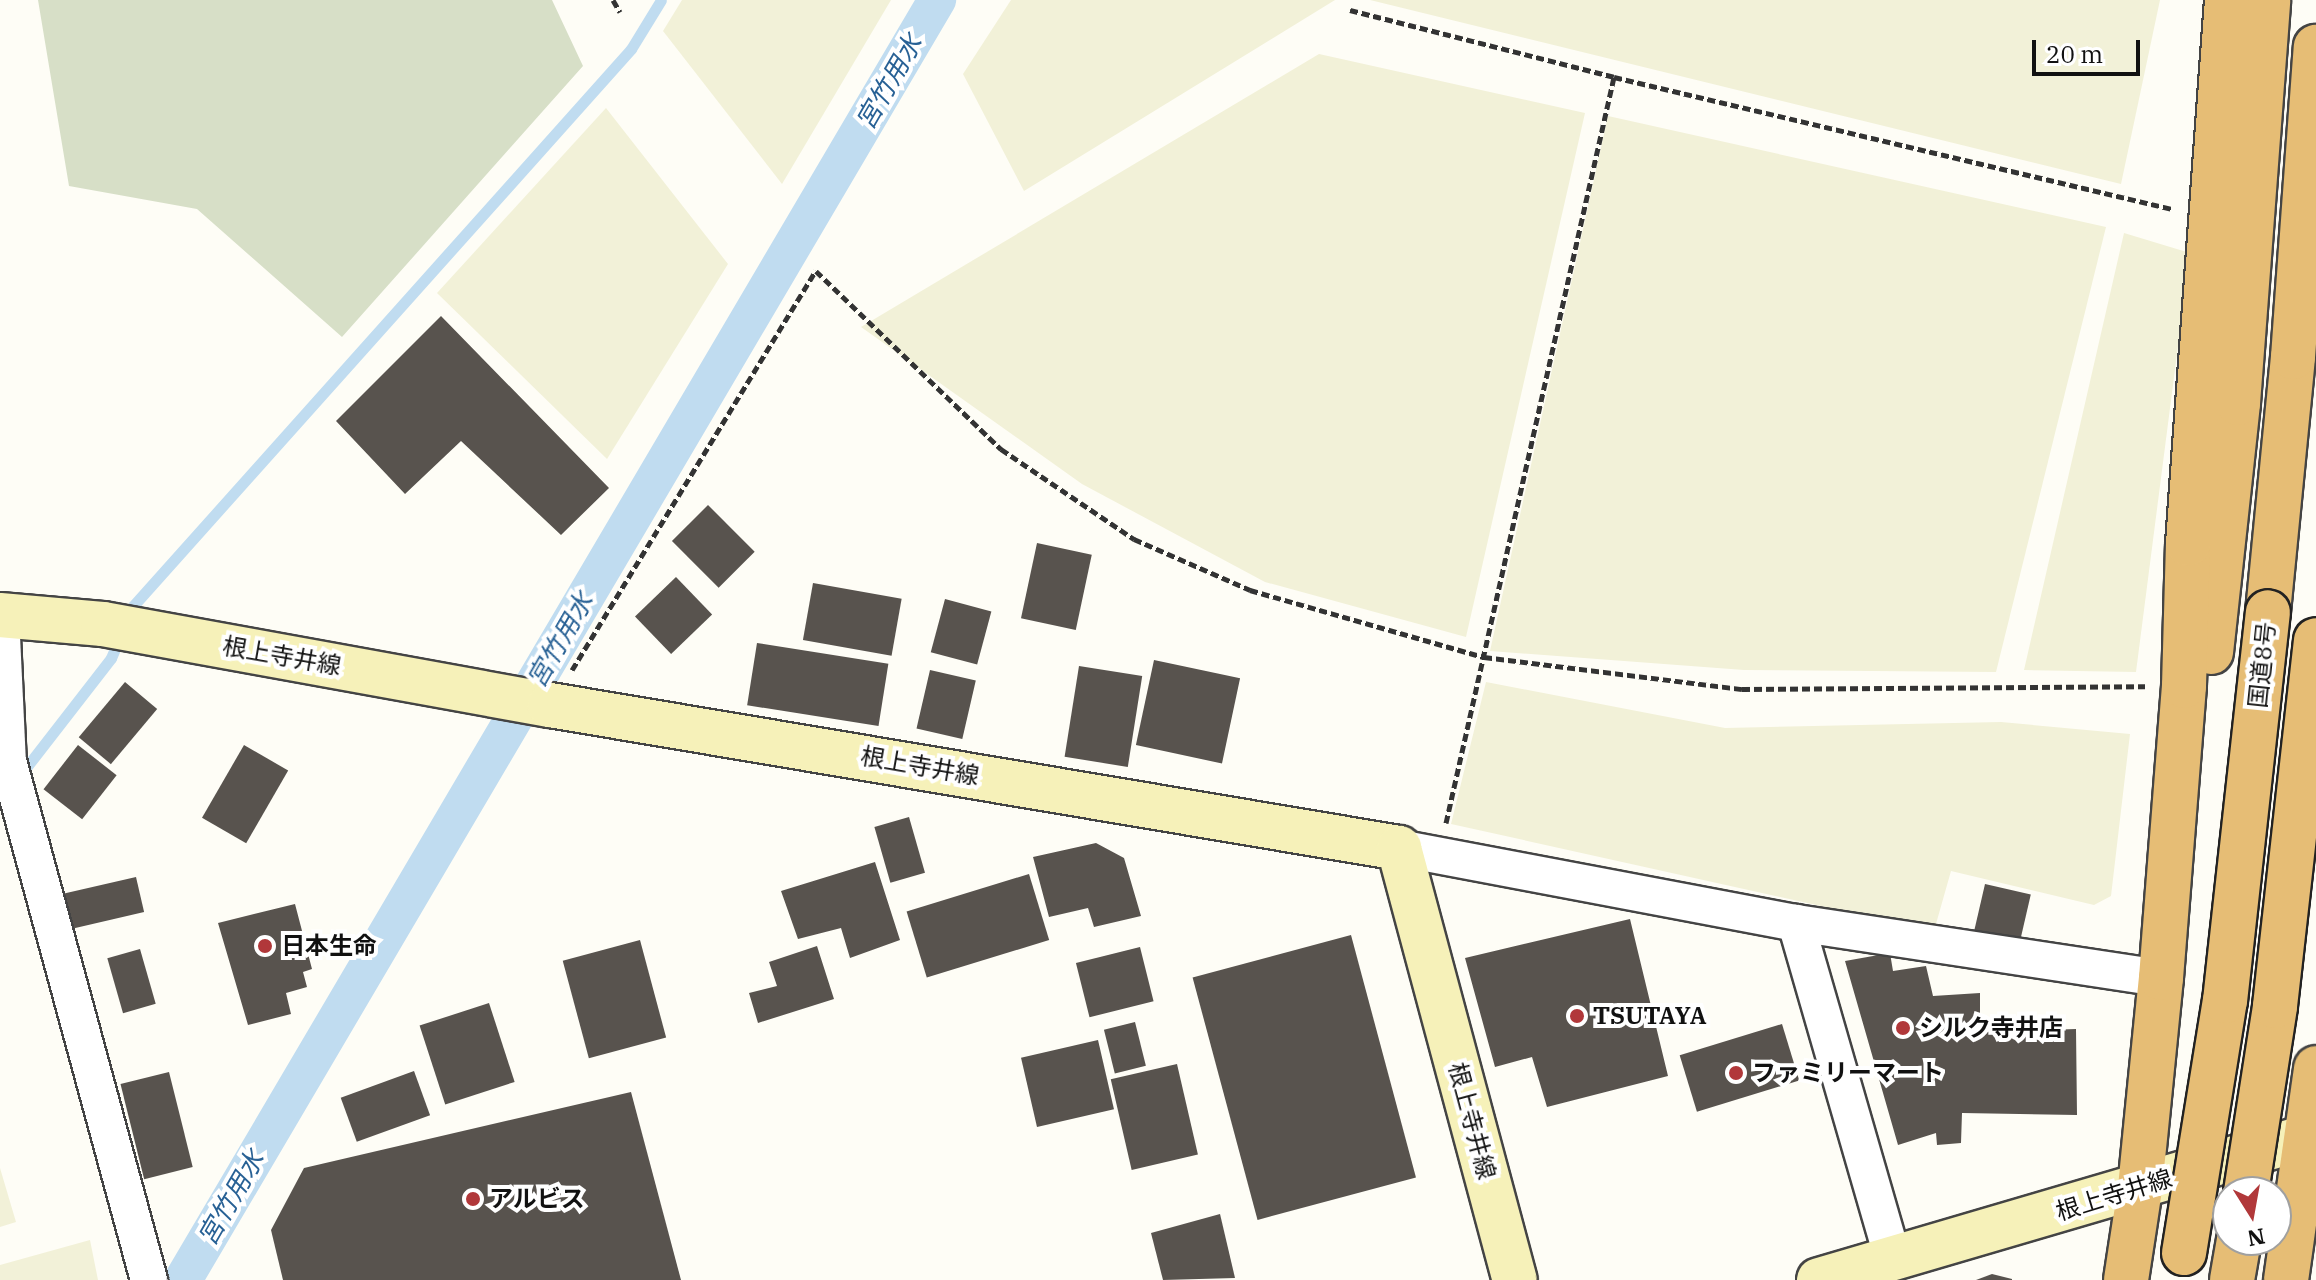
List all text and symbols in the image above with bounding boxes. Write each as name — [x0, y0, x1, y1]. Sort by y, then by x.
scale bar — [2036, 24, 2144, 74]
water label: 宮竹用水 — [849, 29, 929, 135]
text: 20 m — [2046, 38, 2103, 70]
water label: 宮竹用水 — [520, 587, 600, 693]
street label: 国道8号 — [2243, 621, 2281, 709]
street label: 根上寺井線 — [220, 631, 344, 681]
street label: 根上寺井線 — [858, 741, 982, 791]
place label: 日本生命 — [281, 932, 377, 960]
marker: 日本生命 — [256, 937, 274, 955]
place label: TSUTAYA — [1593, 1002, 1706, 1030]
marker: TSUTAYA — [1568, 1007, 1586, 1025]
place label: シルク寺井店 — [1919, 1014, 2063, 1042]
marker: シルク寺井店 — [1894, 1019, 1912, 1037]
street label: 根上寺井線 — [1443, 1059, 1501, 1183]
place label: ファミリーマート — [1752, 1059, 1944, 1087]
marker: ファミリーマート — [1727, 1064, 1745, 1082]
water label: 宮竹用水 — [191, 1145, 271, 1251]
street label: 根上寺井線 — [2052, 1164, 2176, 1226]
north arrow — [2212, 1176, 2292, 1256]
place label: アルビス — [489, 1185, 585, 1213]
marker: アルビス — [464, 1190, 482, 1208]
text: N — [2245, 1222, 2268, 1254]

